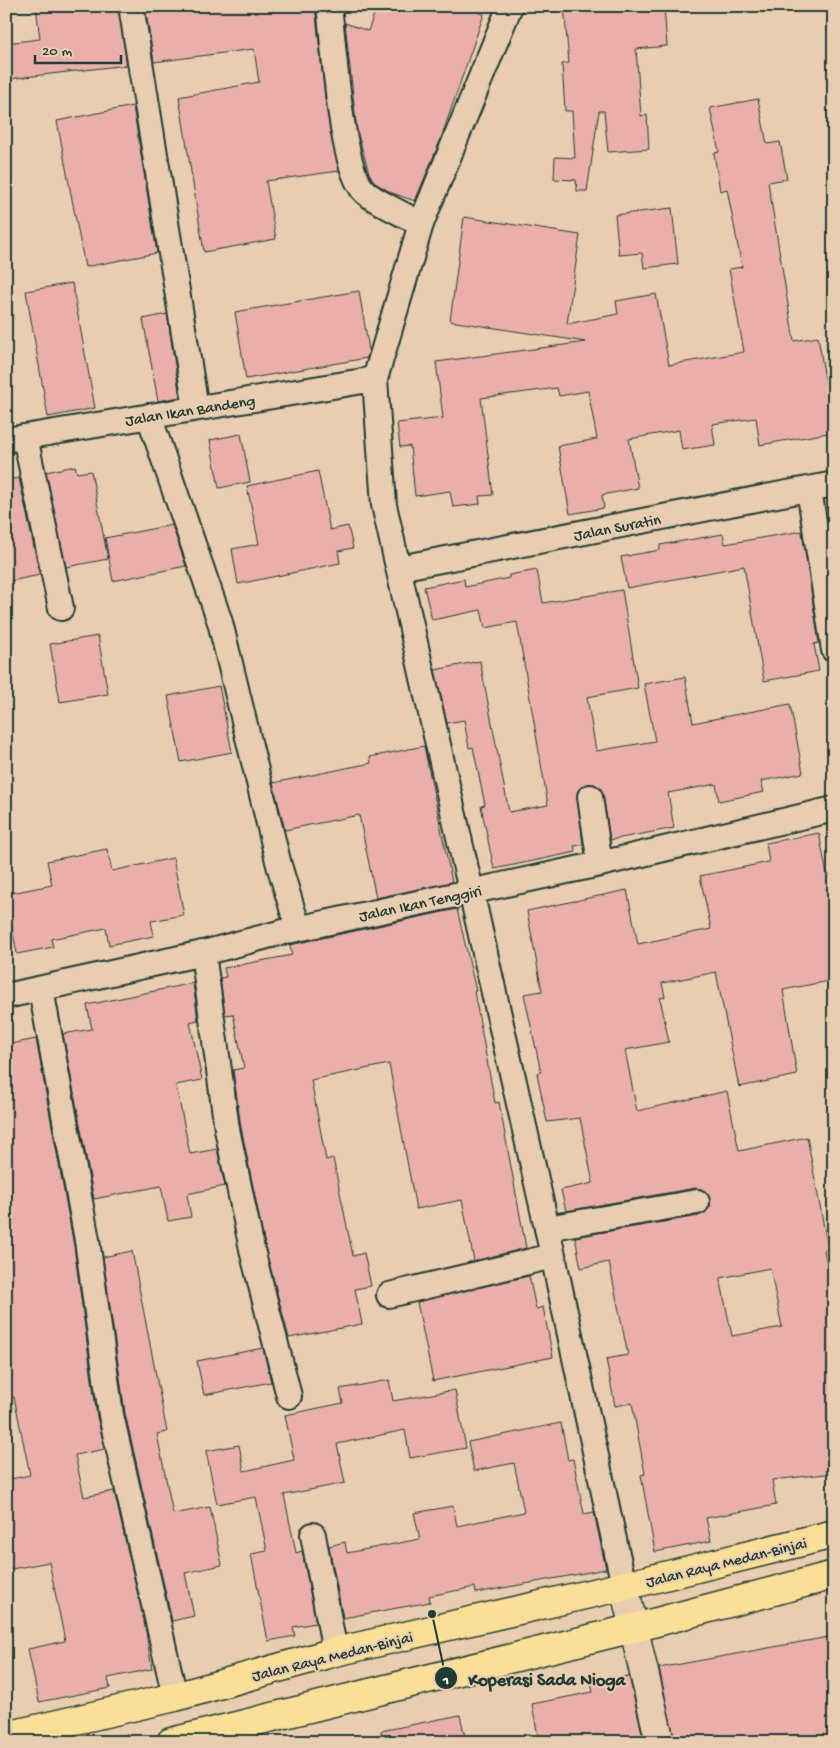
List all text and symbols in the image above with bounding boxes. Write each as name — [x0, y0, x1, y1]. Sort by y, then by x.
scale bar — [35, 32, 121, 64]
text: 20 m — [42, 43, 72, 61]
street label: Jalan Ikan Bandeng — [124, 393, 257, 432]
street label: Jalan Suratin — [573, 512, 663, 547]
street label: Jalan Ikan Tenggiri — [358, 883, 484, 928]
street label: Jalan Raya Medan-Binjai — [644, 1535, 809, 1594]
street label: Jalan Raya Medan-Binjai — [250, 1629, 415, 1688]
callout: Koperasi Sada Nioga — [433, 1662, 635, 1695]
text: Koperasi Sada Nioga — [468, 1671, 626, 1692]
text: 1 — [442, 1672, 449, 1690]

